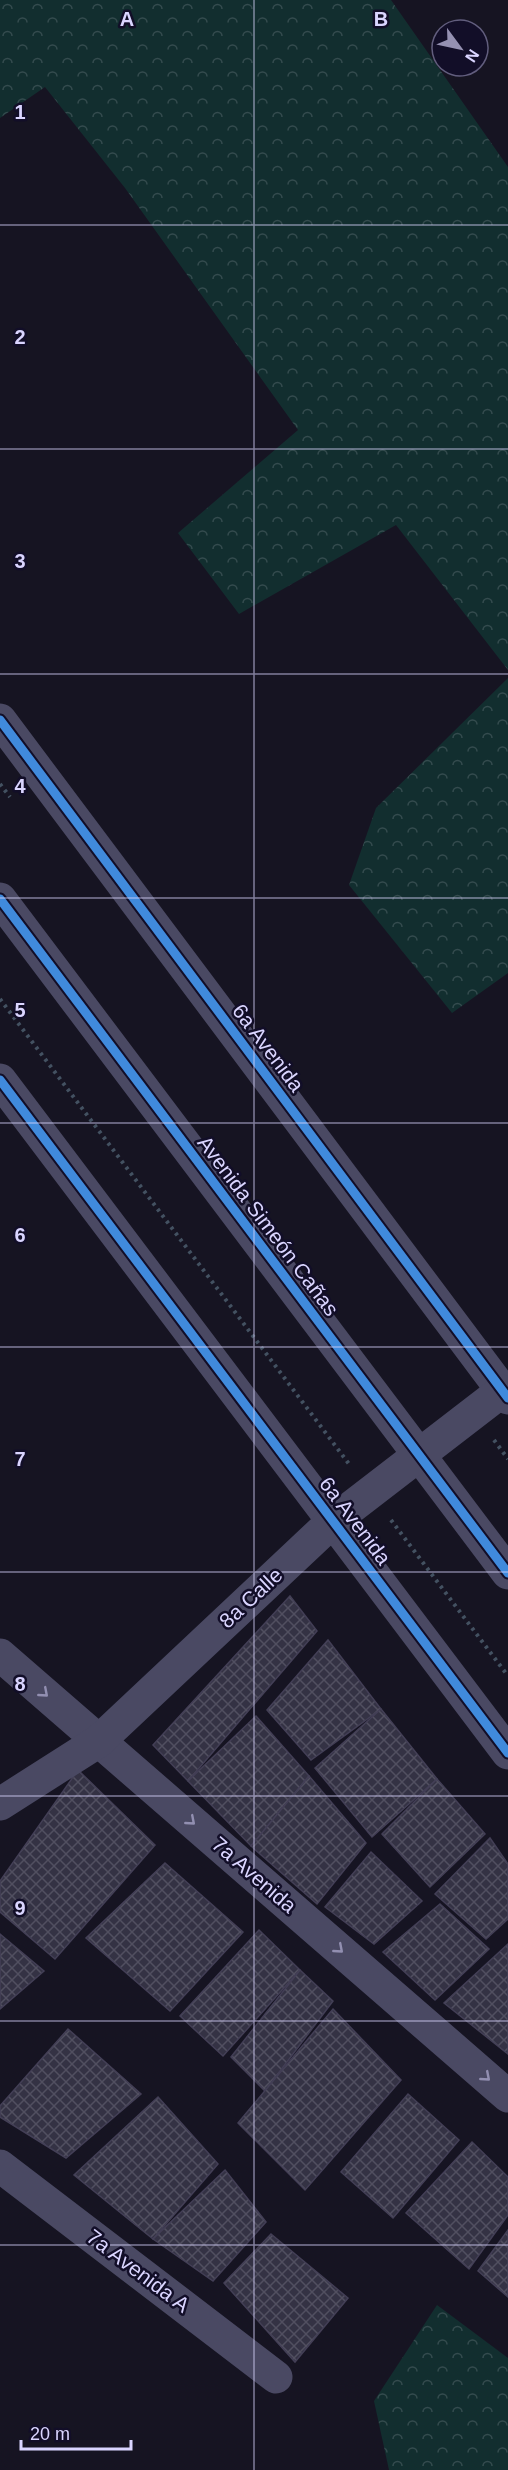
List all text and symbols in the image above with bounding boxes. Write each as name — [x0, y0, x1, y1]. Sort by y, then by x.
text: A — [120, 8, 134, 30]
text: B — [374, 8, 388, 30]
north arrow — [430, 18, 490, 78]
text: N — [462, 46, 482, 65]
text: 1 — [14, 101, 26, 123]
text: 2 — [14, 326, 26, 348]
text: 3 — [14, 550, 26, 572]
text: 4 — [14, 775, 26, 797]
text: 5 — [14, 999, 26, 1021]
street label: 6a Avenida — [228, 999, 309, 1096]
street label: Avenida Simeón Cañas — [193, 1131, 344, 1320]
text: 6 — [14, 1224, 26, 1246]
text: 7 — [14, 1448, 26, 1470]
street label: 6a Avenida — [315, 1472, 396, 1569]
street label: 8a Calle — [215, 1563, 287, 1632]
text: 8 — [14, 1673, 26, 1695]
one-way arrow — [37, 1686, 48, 1697]
one-way arrow — [185, 1814, 195, 1825]
street label: 7a Avenida — [208, 1832, 301, 1917]
text: 9 — [14, 1897, 26, 1919]
one-way arrow — [332, 1942, 343, 1953]
one-way arrow — [479, 2070, 490, 2081]
street label: 7a Avenida A — [83, 2225, 194, 2317]
scale bar — [21, 2413, 130, 2451]
text: 20 m — [30, 2424, 70, 2444]

